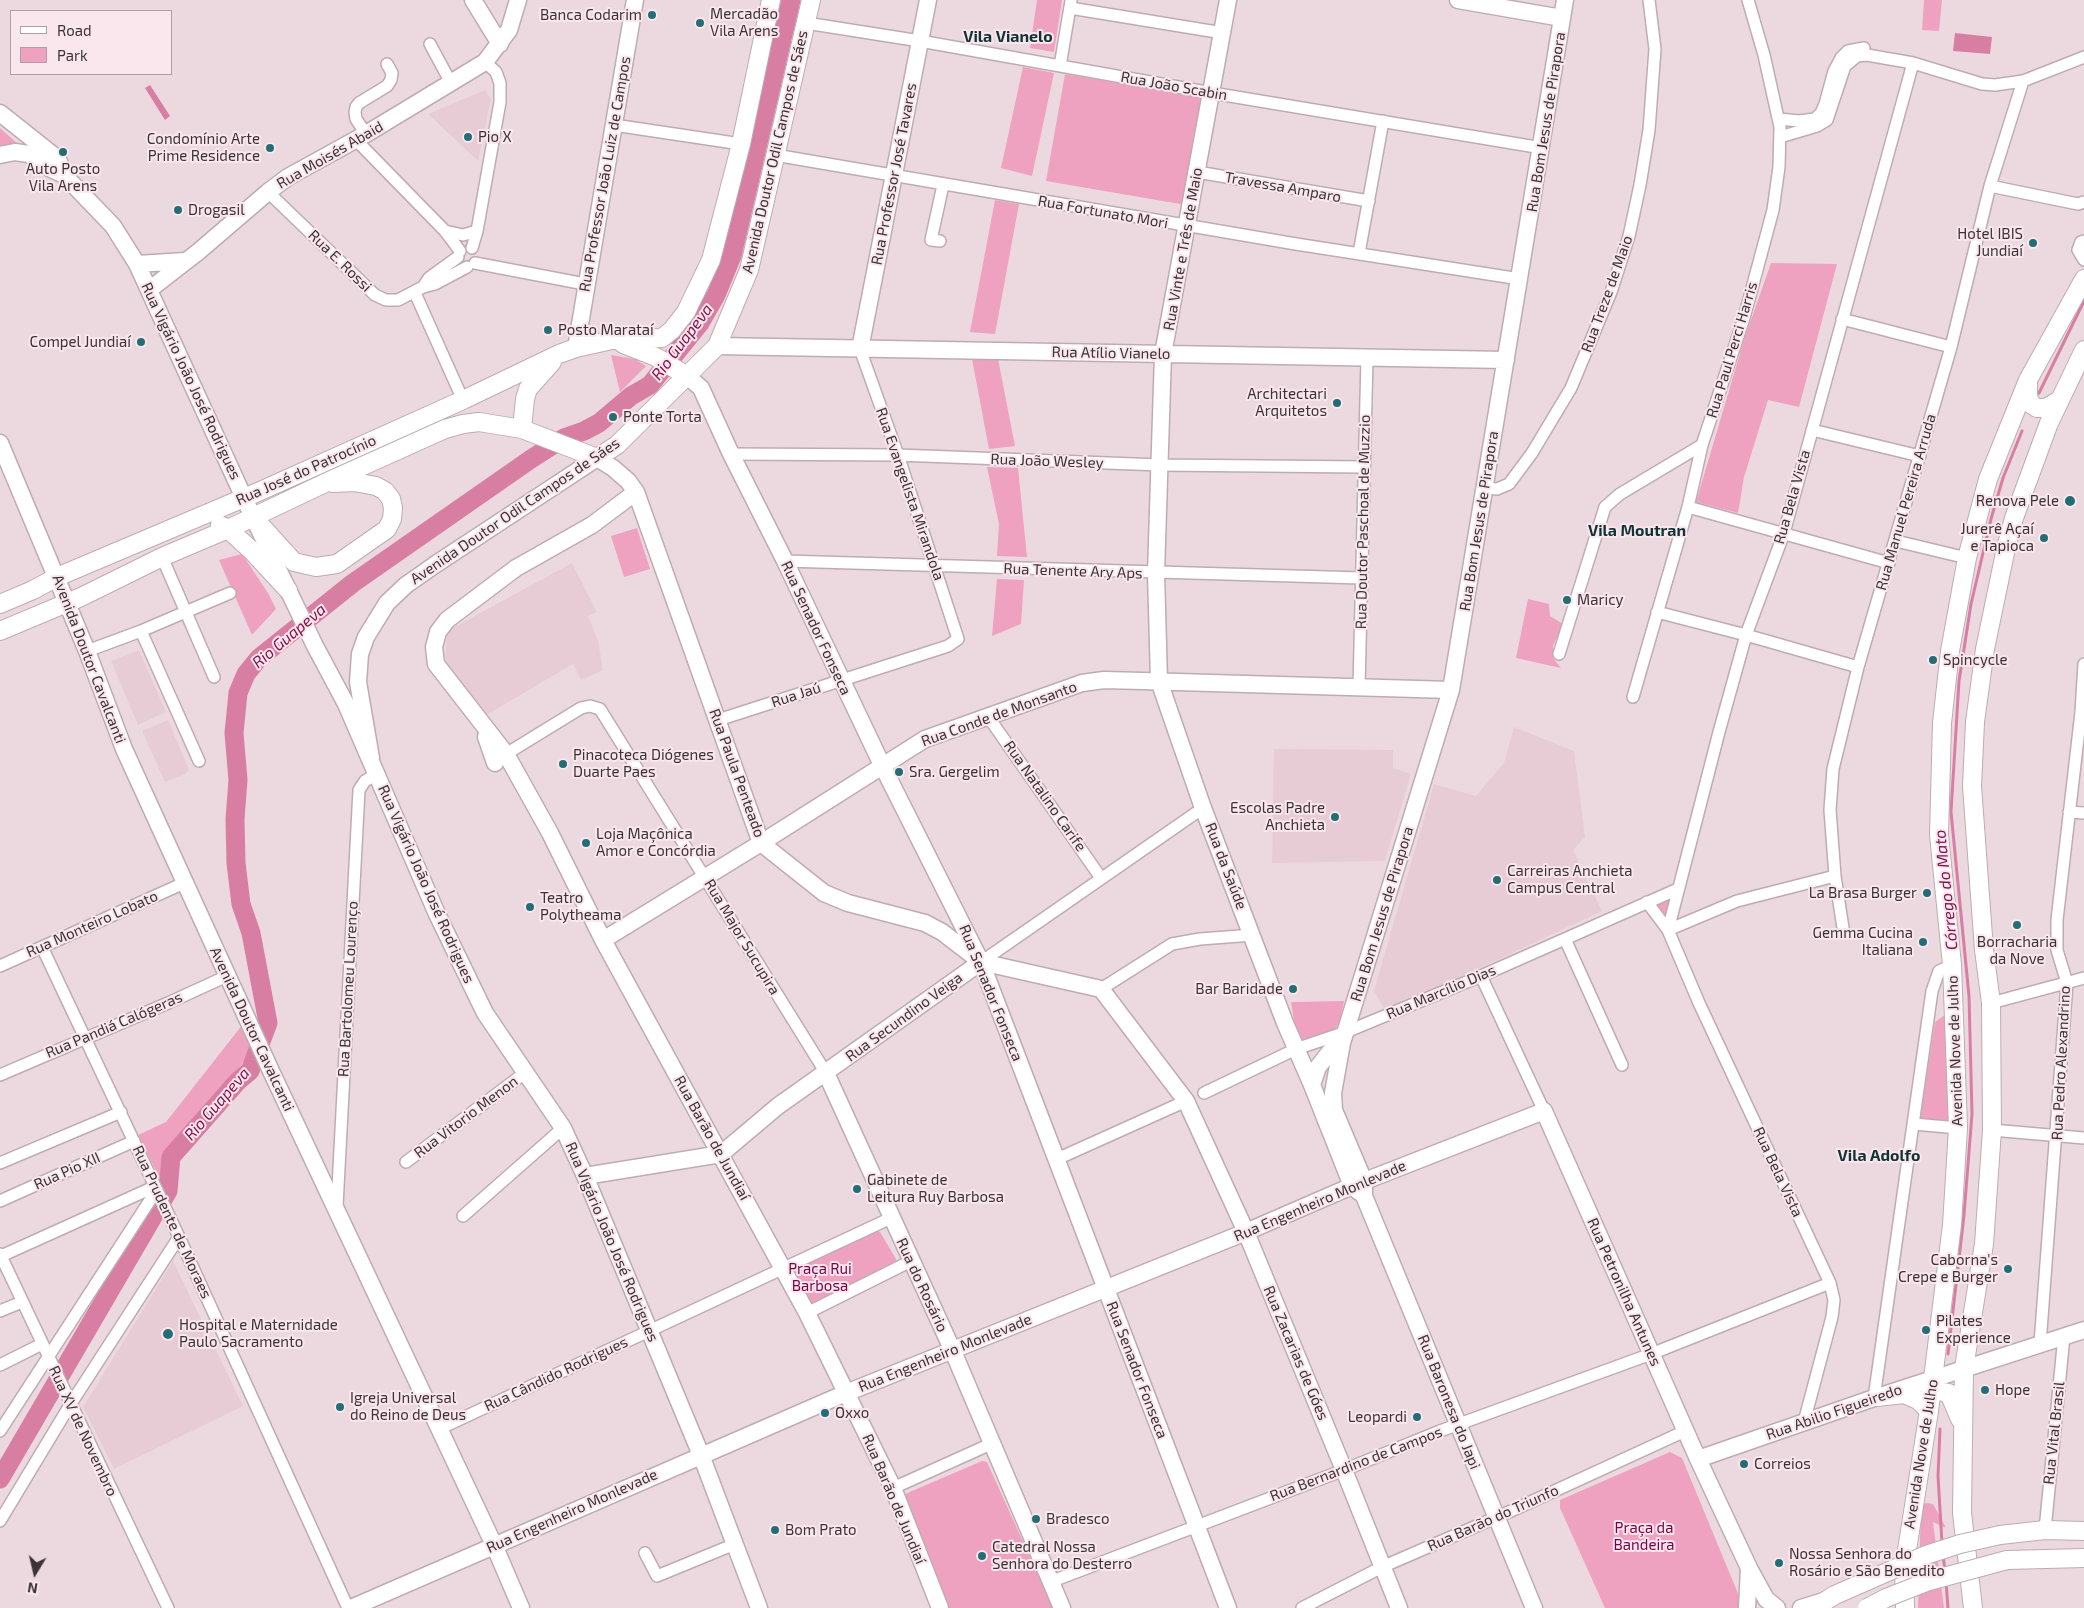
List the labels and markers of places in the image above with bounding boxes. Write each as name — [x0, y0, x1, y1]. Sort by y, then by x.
place label: Mercadão Vila Arens — [710, 5, 778, 40]
place label: Banca Codarim — [540, 6, 642, 24]
marker: Banca Codarim — [646, 9, 658, 21]
marker: Mercadão Vila Arens — [694, 17, 706, 29]
place label: Pio X — [478, 128, 512, 146]
place label: Condomínio Arte Prime Residence — [147, 130, 260, 165]
marker: Pio X — [462, 131, 474, 143]
marker: Condomínio Arte Prime Residence — [264, 142, 276, 154]
marker: Auto Posto Vila Arens — [57, 146, 69, 158]
place label: Auto Posto Vila Arens — [26, 160, 100, 195]
place label: Drogasil — [188, 201, 245, 219]
marker: Drogasil — [172, 204, 184, 216]
place label: Hotel IBIS Jundiaí — [1957, 225, 2023, 260]
marker: Hotel IBIS Jundiaí — [2027, 237, 2039, 249]
place label: Posto Marataí — [558, 321, 654, 339]
marker: Posto Marataí — [542, 324, 554, 336]
place label: Compel Jundiaí — [30, 333, 131, 351]
marker: Compel Jundiaí — [135, 336, 147, 348]
place label: Architectari Arquitetos — [1247, 385, 1327, 420]
marker: Architectari Arquitetos — [1331, 397, 1343, 409]
place label: Ponte Torta — [623, 408, 702, 426]
marker: Ponte Torta — [607, 411, 619, 423]
place label: Renova Pele — [1976, 492, 2059, 510]
marker: Renova Pele — [2063, 494, 2077, 508]
place label: Jurerê Açaí e Tapioca — [1961, 520, 2034, 555]
marker: Jurerê Açaí e Tapioca — [2038, 532, 2050, 544]
place label: Maricy — [1577, 591, 1623, 609]
marker: Maricy — [1561, 594, 1573, 606]
place label: Spincycle — [1943, 651, 2008, 669]
marker: Spincycle — [1927, 654, 1939, 666]
place label: Pinacoteca Diógenes Duarte Paes — [573, 746, 714, 781]
marker: Pinacoteca Diógenes Duarte Paes — [557, 758, 569, 770]
place label: Sra. Gergelim — [909, 763, 1000, 781]
marker: Sra. Gergelim — [893, 766, 905, 778]
place label: Escolas Padre Anchieta — [1230, 799, 1325, 834]
marker: Escolas Padre Anchieta — [1329, 811, 1341, 823]
place label: Loja Maçônica Amor e Concórdia — [596, 825, 716, 860]
marker: Loja Maçônica Amor e Concórdia — [580, 837, 592, 849]
place label: Carreiras Anchieta Campus Central — [1507, 862, 1632, 897]
marker: Carreiras Anchieta Campus Central — [1491, 874, 1503, 886]
place label: La Brasa Burger — [1809, 884, 1917, 902]
marker: La Brasa Burger — [1921, 887, 1933, 899]
place label: Teatro Polytheama — [540, 889, 621, 924]
marker: Teatro Polytheama — [524, 901, 536, 913]
marker: Borracharia da Nove — [2011, 919, 2023, 931]
place label: Gemma Cucina Italiana — [1813, 924, 1913, 959]
place label: Borracharia da Nove — [1977, 933, 2057, 968]
marker: Gemma Cucina Italiana — [1917, 936, 1929, 948]
place label: Bar Baridade — [1195, 980, 1283, 998]
marker: Bar Baridade — [1287, 983, 1299, 995]
place label: Gabinete de Leitura Ruy Barbosa — [867, 1171, 1004, 1206]
marker: Gabinete de Leitura Ruy Barbosa — [851, 1183, 863, 1195]
place label: Caborna's Crepe e Burger — [1898, 1251, 1998, 1286]
marker: Caborna's Crepe e Burger — [2002, 1263, 2014, 1275]
place label: Pilates Experience — [1936, 1312, 2011, 1347]
place label: Hospital e Maternidade Paulo Sacramento — [179, 1316, 338, 1351]
marker: Pilates Experience — [1920, 1324, 1932, 1336]
marker: Hospital e Maternidade Paulo Sacramento — [161, 1327, 175, 1341]
place label: Hope — [1995, 1381, 2030, 1399]
marker: Hope — [1979, 1384, 1991, 1396]
place label: Igreja Universal do Reino de Deus — [350, 1389, 466, 1424]
marker: Igreja Universal do Reino de Deus — [334, 1401, 346, 1413]
place label: Oxxo — [835, 1404, 869, 1422]
marker: Oxxo — [819, 1407, 831, 1419]
place label: Leopardi — [1348, 1408, 1407, 1426]
marker: Leopardi — [1411, 1411, 1423, 1423]
place label: Correios — [1754, 1455, 1811, 1473]
marker: Correios — [1738, 1458, 1750, 1470]
place label: Bradesco — [1046, 1510, 1110, 1528]
marker: Bradesco — [1030, 1513, 1042, 1525]
place label: Bom Prato — [785, 1521, 857, 1539]
marker: Bom Prato — [769, 1524, 781, 1536]
place label: Catedral Nossa Senhora do Desterro — [992, 1538, 1132, 1573]
place label: Nossa Senhora do Rosário e São Benedito — [1789, 1545, 1945, 1580]
marker: Catedral Nossa Senhora do Desterro — [976, 1550, 988, 1562]
marker: Nossa Senhora do Rosário e São Benedito — [1773, 1557, 1785, 1569]

